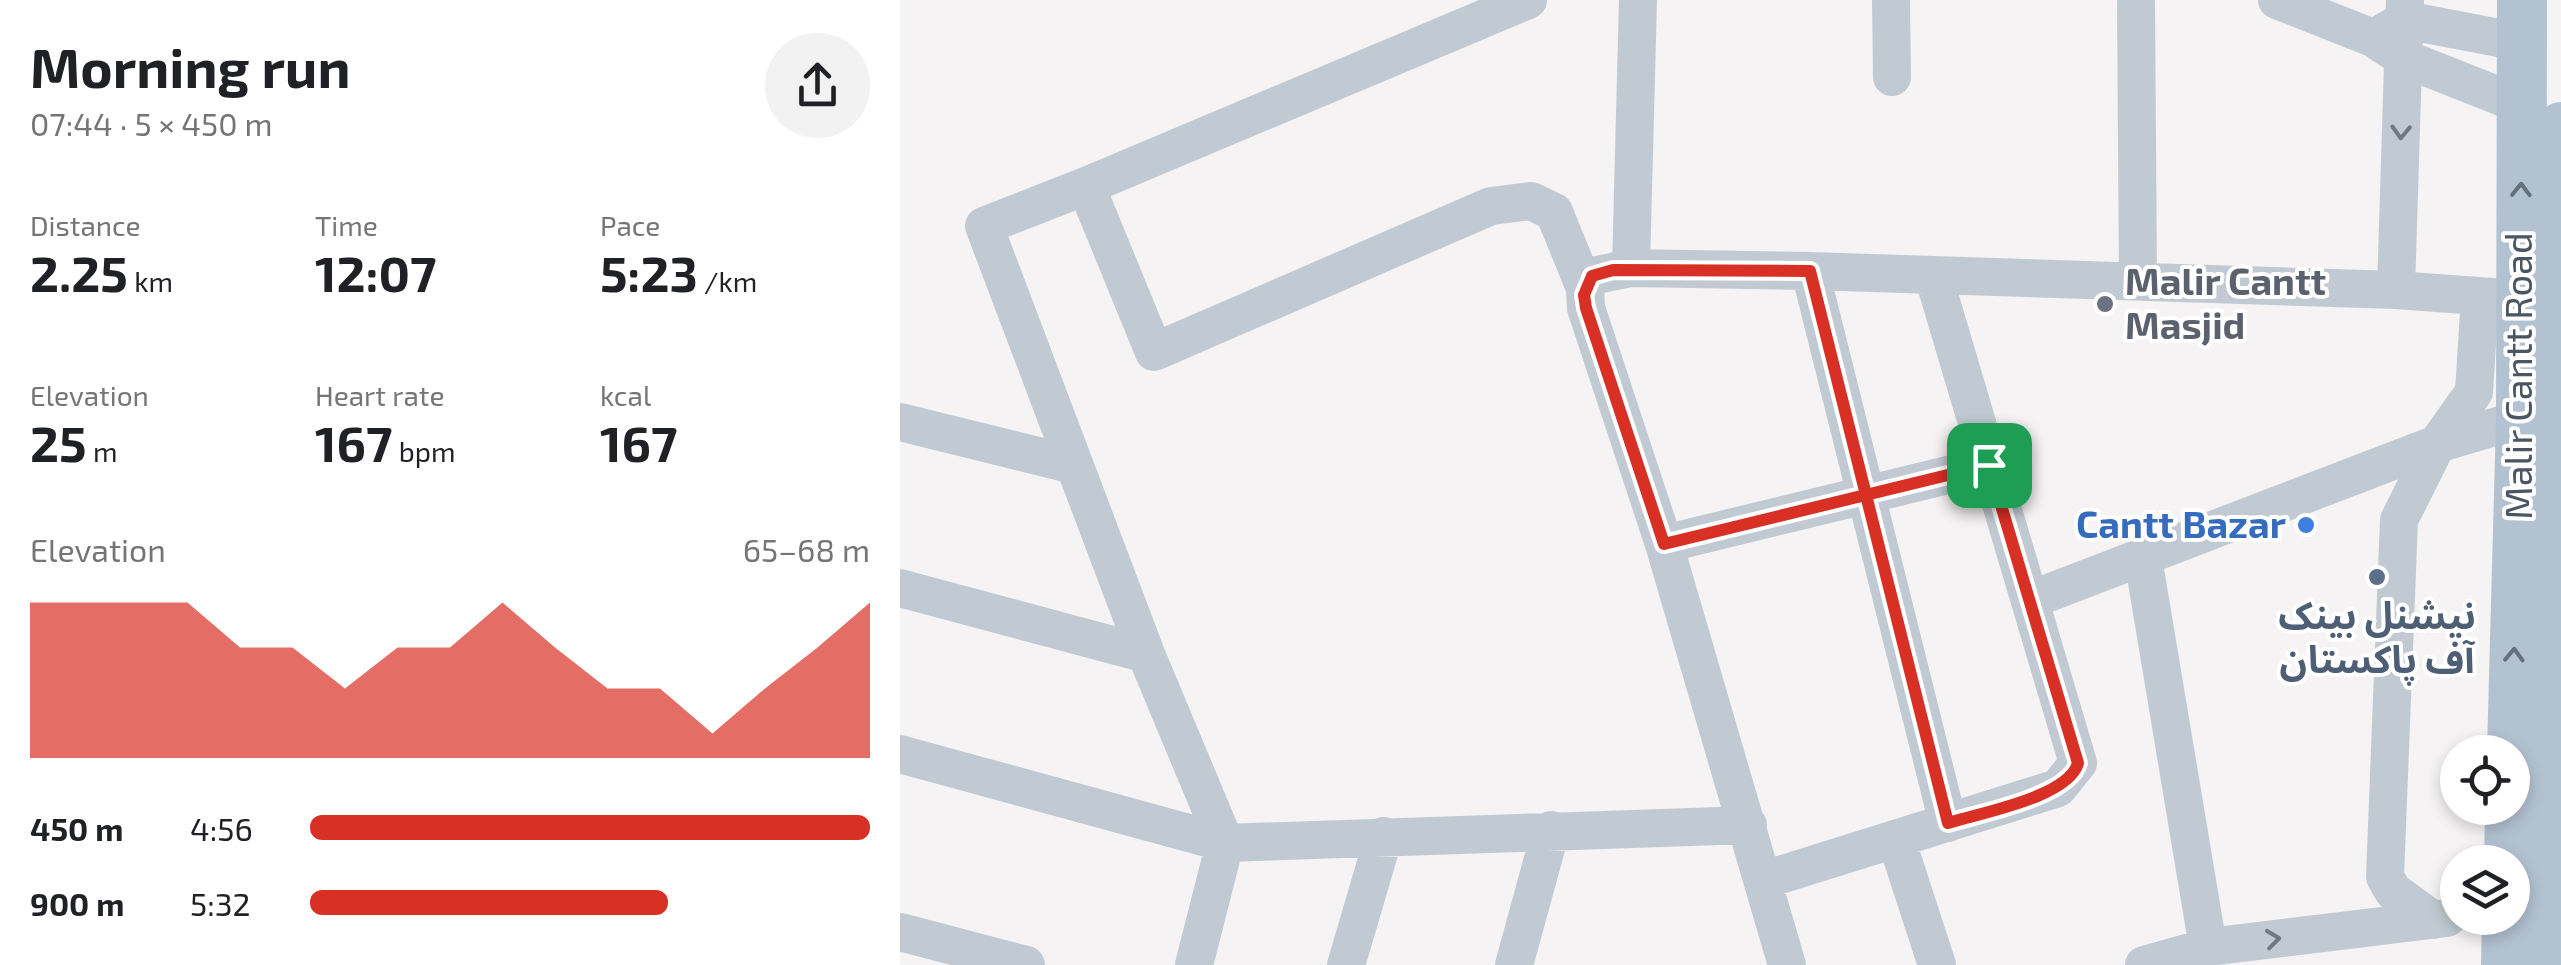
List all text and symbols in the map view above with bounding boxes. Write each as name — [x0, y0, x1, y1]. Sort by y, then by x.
text: Morning run — [30, 33, 351, 99]
button: share — [765, 33, 870, 138]
text: 07:44 · 5 × 450 m — [30, 104, 273, 142]
one-way arrow — [2390, 125, 2411, 141]
one-way arrow — [2510, 182, 2531, 198]
text: Distance — [30, 208, 141, 242]
text: Time — [315, 208, 378, 242]
text: Pace — [600, 208, 660, 242]
street label: Malir Cantt Road — [2494, 232, 2540, 520]
text: 2.25 — [30, 242, 128, 302]
text: 12:07 — [315, 242, 436, 302]
text: 5:23 — [600, 242, 698, 302]
place label: Malir Cantt Masjid — [2125, 257, 2326, 347]
text: km — [128, 264, 173, 298]
text: /km — [698, 264, 757, 298]
marker: Malir Cantt Masjid — [2094, 293, 2116, 315]
text: Elevation — [30, 378, 149, 412]
text: Heart rate — [315, 378, 445, 412]
text: kcal — [600, 378, 651, 412]
text: 25 — [30, 412, 87, 472]
text: 167 — [315, 412, 393, 472]
text: 167 — [600, 412, 678, 472]
pin — [1947, 423, 2032, 508]
text: m — [87, 434, 117, 468]
text: bpm — [393, 434, 455, 468]
icon: arrive — [1962, 438, 2017, 493]
place label: Cantt Bazar — [2076, 500, 2286, 546]
marker: Cantt Bazar — [2295, 514, 2317, 536]
text: Elevation — [30, 530, 166, 568]
text: 65–68 m — [743, 530, 870, 568]
marker: نیشنل بینک آف پاکستان — [2366, 566, 2388, 588]
place label: نیشنل بینک آف پاکستان — [2278, 591, 2476, 686]
one-way arrow — [2504, 647, 2525, 663]
map controls — [2440, 735, 2530, 935]
button: locate — [2440, 735, 2530, 825]
text: 450 m — [30, 809, 123, 847]
text: 4:56 — [190, 809, 253, 847]
button: layers — [2440, 845, 2530, 935]
text: 900 m — [30, 884, 124, 922]
text: 5:32 — [190, 884, 250, 922]
one-way arrow — [2266, 929, 2282, 950]

